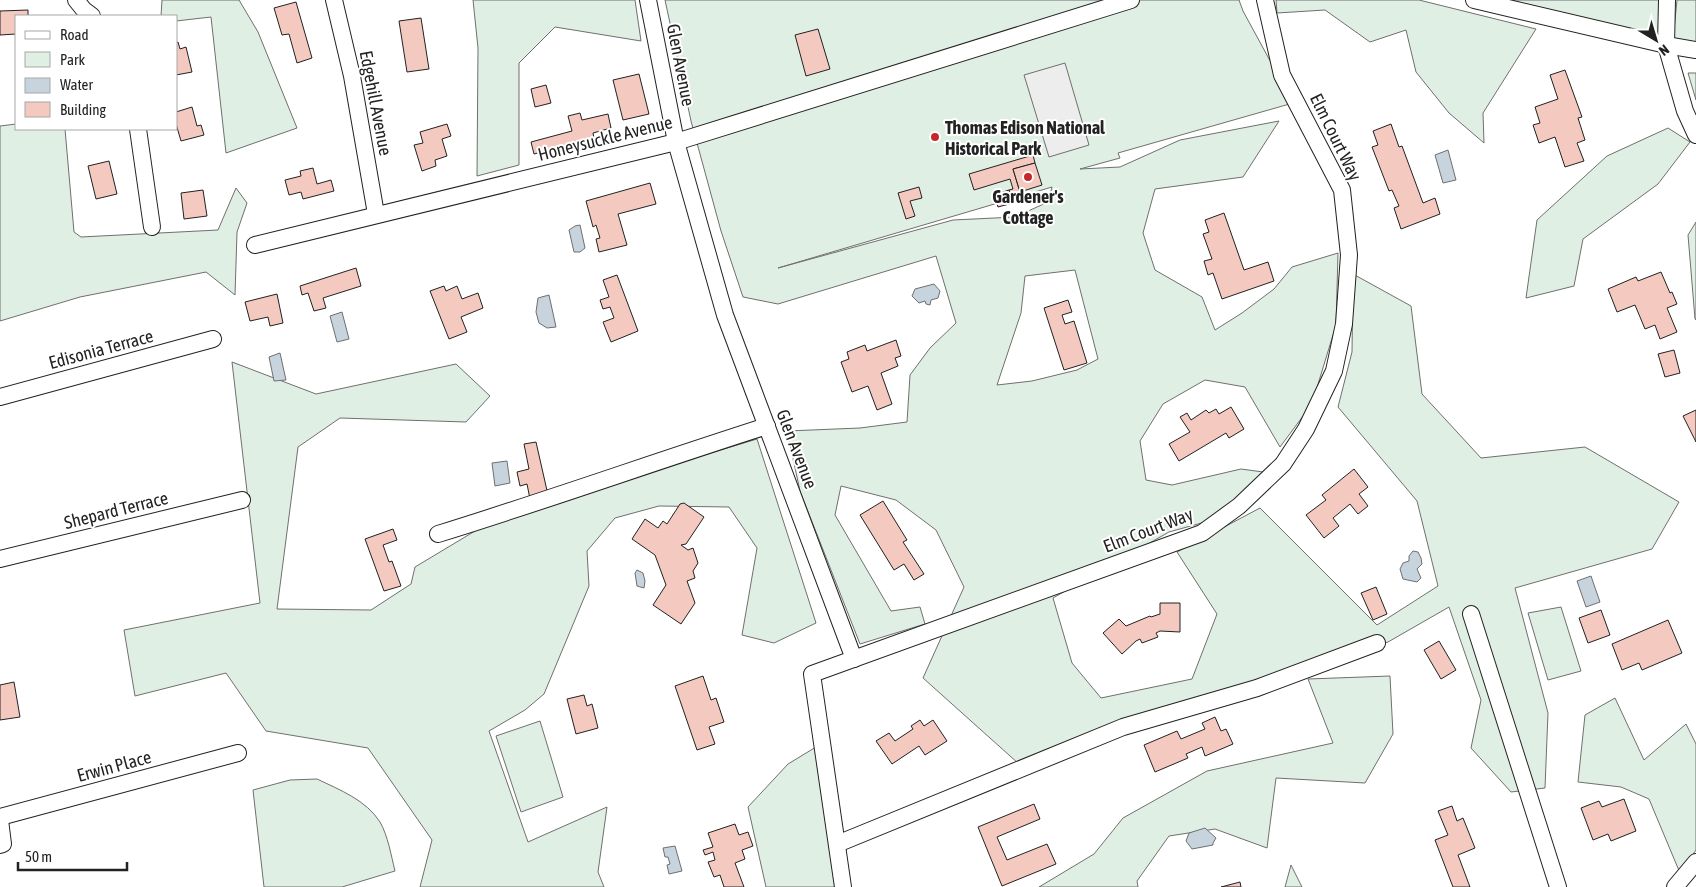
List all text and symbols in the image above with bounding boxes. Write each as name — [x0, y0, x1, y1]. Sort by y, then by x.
legend — [15, 15, 178, 130]
north arrow — [1631, 15, 1681, 65]
street label: Glen Avenue — [663, 22, 699, 108]
text: Road — [60, 26, 89, 43]
text: N — [1656, 41, 1672, 59]
street label: Edgehill Avenue — [356, 49, 396, 157]
text: Park — [60, 51, 85, 68]
text: Water — [60, 76, 93, 93]
street label: Elm Court Way — [1306, 90, 1366, 184]
text: Building — [60, 101, 106, 118]
street label: Honeysuckle Avenue — [536, 111, 674, 165]
place label: Thomas Edison National Historical Park — [945, 117, 1105, 159]
marker: Thomas Edison National Historical Park — [929, 131, 941, 143]
marker: Gardener's Cottage — [1022, 171, 1034, 183]
place label: Gardener's Cottage — [992, 186, 1064, 228]
street label: Edisonia Terrace — [46, 325, 156, 373]
street label: Glen Avenue — [772, 406, 822, 492]
street label: Shepard Terrace — [62, 487, 170, 533]
street label: Elm Court Way — [1100, 503, 1196, 557]
street label: Erwin Place — [75, 746, 153, 786]
scale bar — [18, 840, 126, 872]
text: 50 m — [25, 848, 52, 865]

